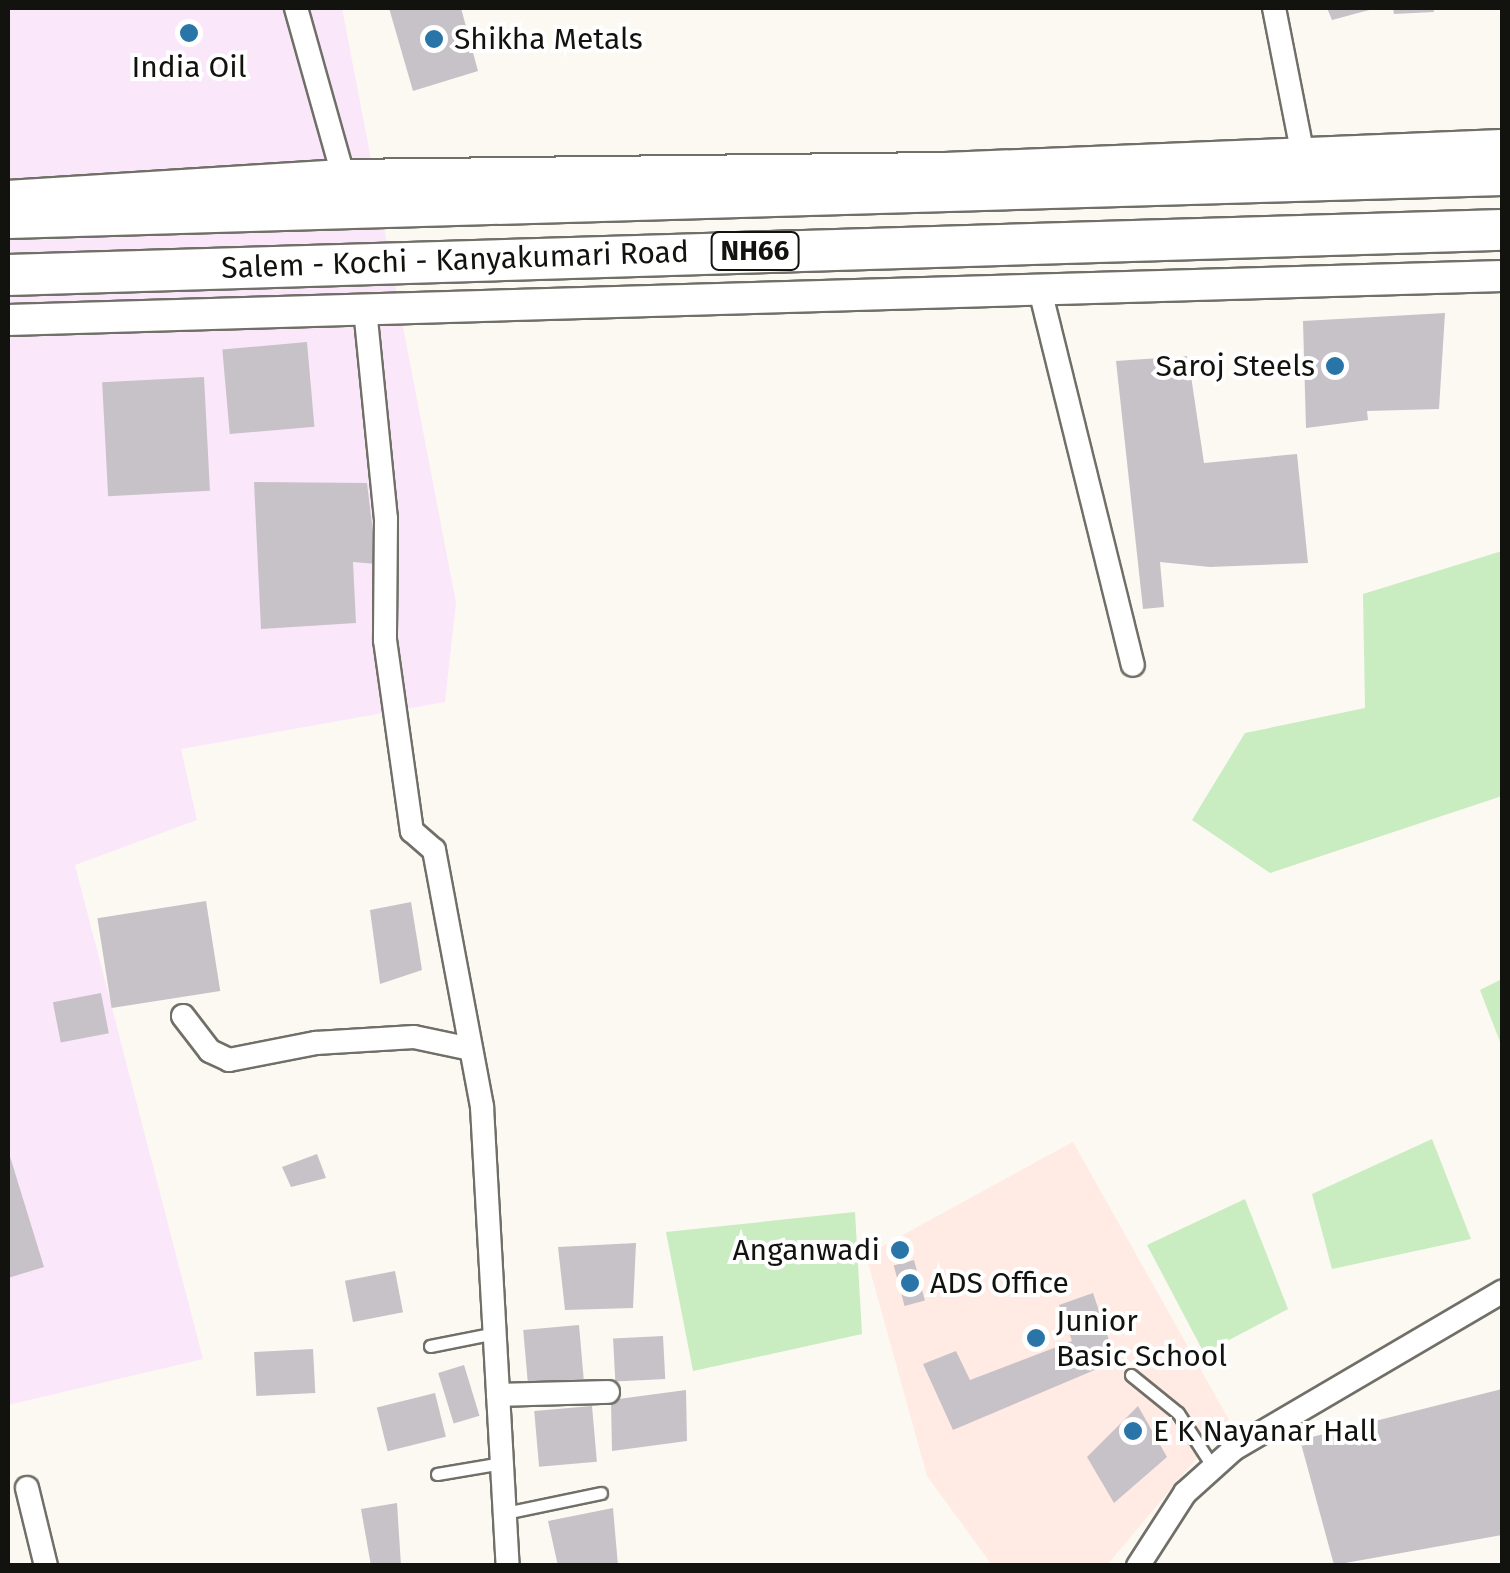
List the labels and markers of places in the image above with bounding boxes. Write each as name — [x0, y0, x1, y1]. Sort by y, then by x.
place label: Shikha Metals — [454, 21, 643, 57]
marker: India Oil — [178, 22, 200, 44]
marker: Shikha Metals — [423, 28, 445, 50]
place label: India Oil — [131, 49, 247, 85]
place label: Saroj Steels — [1156, 348, 1315, 384]
marker: Saroj Steels — [1324, 355, 1346, 377]
place label: Anganwadi — [732, 1232, 880, 1268]
marker: Anganwadi — [889, 1239, 911, 1261]
place label: ADS Office — [930, 1265, 1069, 1301]
marker: ADS Office — [899, 1272, 921, 1294]
place label: Junior Basic School — [1056, 1303, 1227, 1374]
marker: Junior Basic School — [1025, 1327, 1047, 1349]
place label: E K Nayanar Hall — [1153, 1413, 1377, 1449]
marker: E K Nayanar Hall — [1122, 1420, 1144, 1442]

